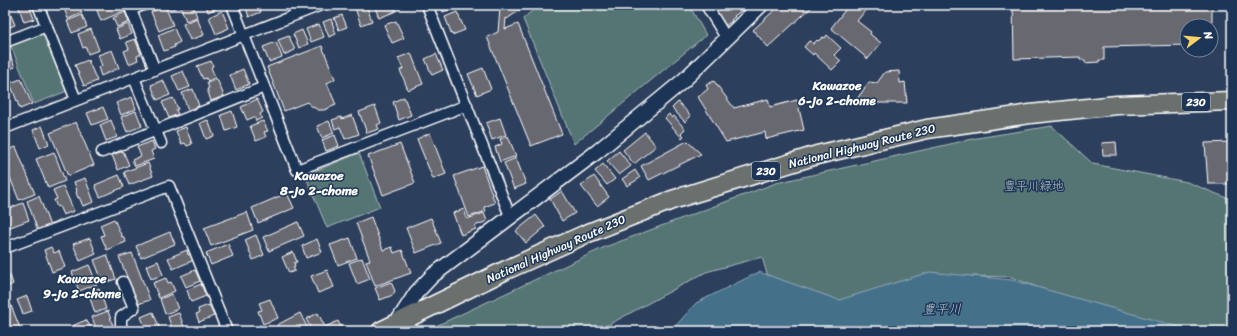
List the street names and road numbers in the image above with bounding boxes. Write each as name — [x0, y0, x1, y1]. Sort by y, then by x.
road number: 230 — [1182, 93, 1210, 111]
street label: National Highway Route 230 — [786, 117, 938, 175]
road number: 230 — [752, 162, 780, 180]
street label: National Highway Route 230 — [483, 208, 630, 290]

